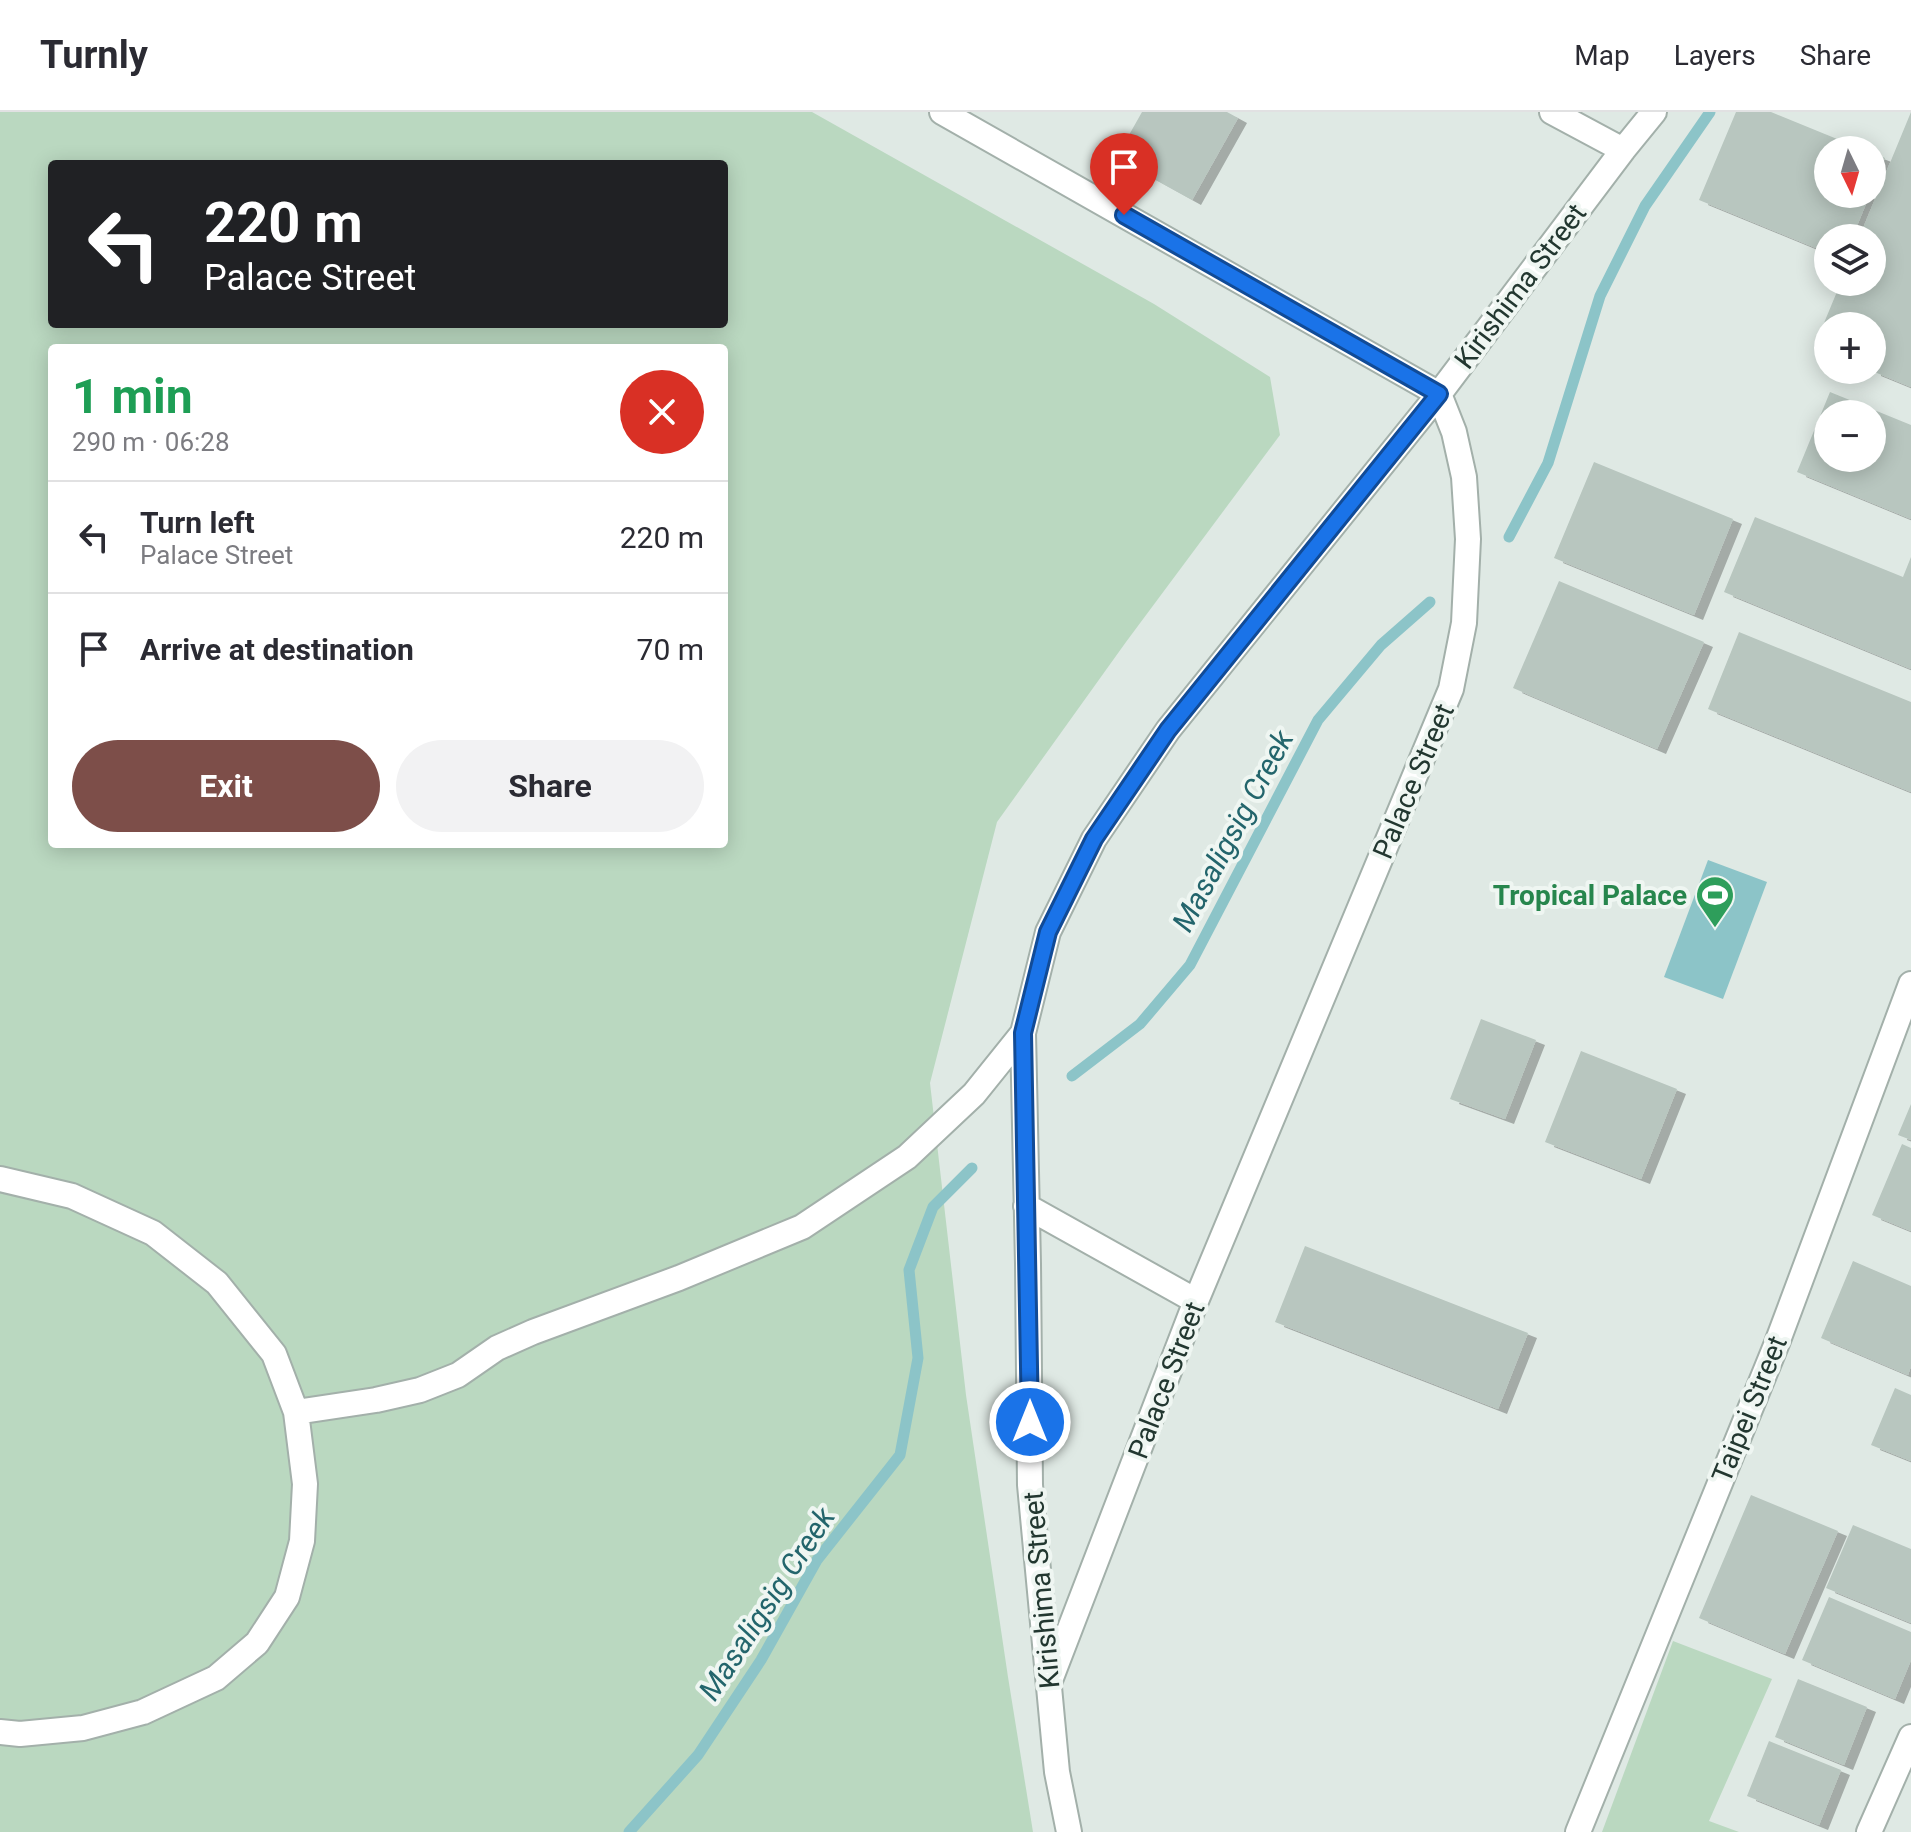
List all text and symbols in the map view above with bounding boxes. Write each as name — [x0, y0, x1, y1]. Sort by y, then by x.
text: Turnly — [40, 33, 148, 77]
text: Map — [1574, 39, 1630, 72]
text: Layers — [1674, 39, 1756, 72]
text: Share — [1800, 39, 1871, 72]
pin — [1090, 133, 1158, 215]
north arrow — [1814, 136, 1886, 208]
map controls — [1814, 136, 1886, 472]
icon: arrive — [1102, 145, 1146, 189]
text: 220 m — [204, 190, 363, 256]
icon: left — [72, 192, 176, 296]
street label: Kirishima Street — [1448, 197, 1593, 375]
button: layers — [1814, 224, 1886, 296]
text: Palace Street — [204, 257, 416, 299]
button: + — [1814, 312, 1886, 384]
text: 1 min — [72, 368, 193, 425]
button: close — [620, 370, 704, 454]
button: − — [1814, 400, 1886, 472]
text: 290 m · 06:28 — [72, 427, 230, 457]
text: Turn left — [140, 505, 255, 540]
icon: left — [72, 515, 116, 559]
text: 220 m — [620, 520, 704, 555]
text: Palace Street — [140, 540, 293, 570]
icon: arrive — [72, 627, 116, 671]
text: Arrive at destination — [140, 632, 414, 667]
text: 70 m — [637, 632, 704, 667]
street label: Palace Street — [1366, 699, 1461, 864]
water label: Masaligsig Creek — [1165, 723, 1301, 937]
button: Exit — [72, 740, 380, 832]
button: Share — [396, 740, 704, 832]
sports icon: Tropical Palace — [1694, 874, 1736, 929]
place label: Tropical Palace — [1493, 879, 1687, 912]
street label: Palace Street — [1121, 1297, 1211, 1463]
street label: Taipei Street — [1705, 1331, 1794, 1487]
position arrow — [988, 1380, 1072, 1464]
street label: Kirishima Street — [1016, 1490, 1067, 1690]
water label: Masaligsig Creek — [691, 1500, 843, 1707]

